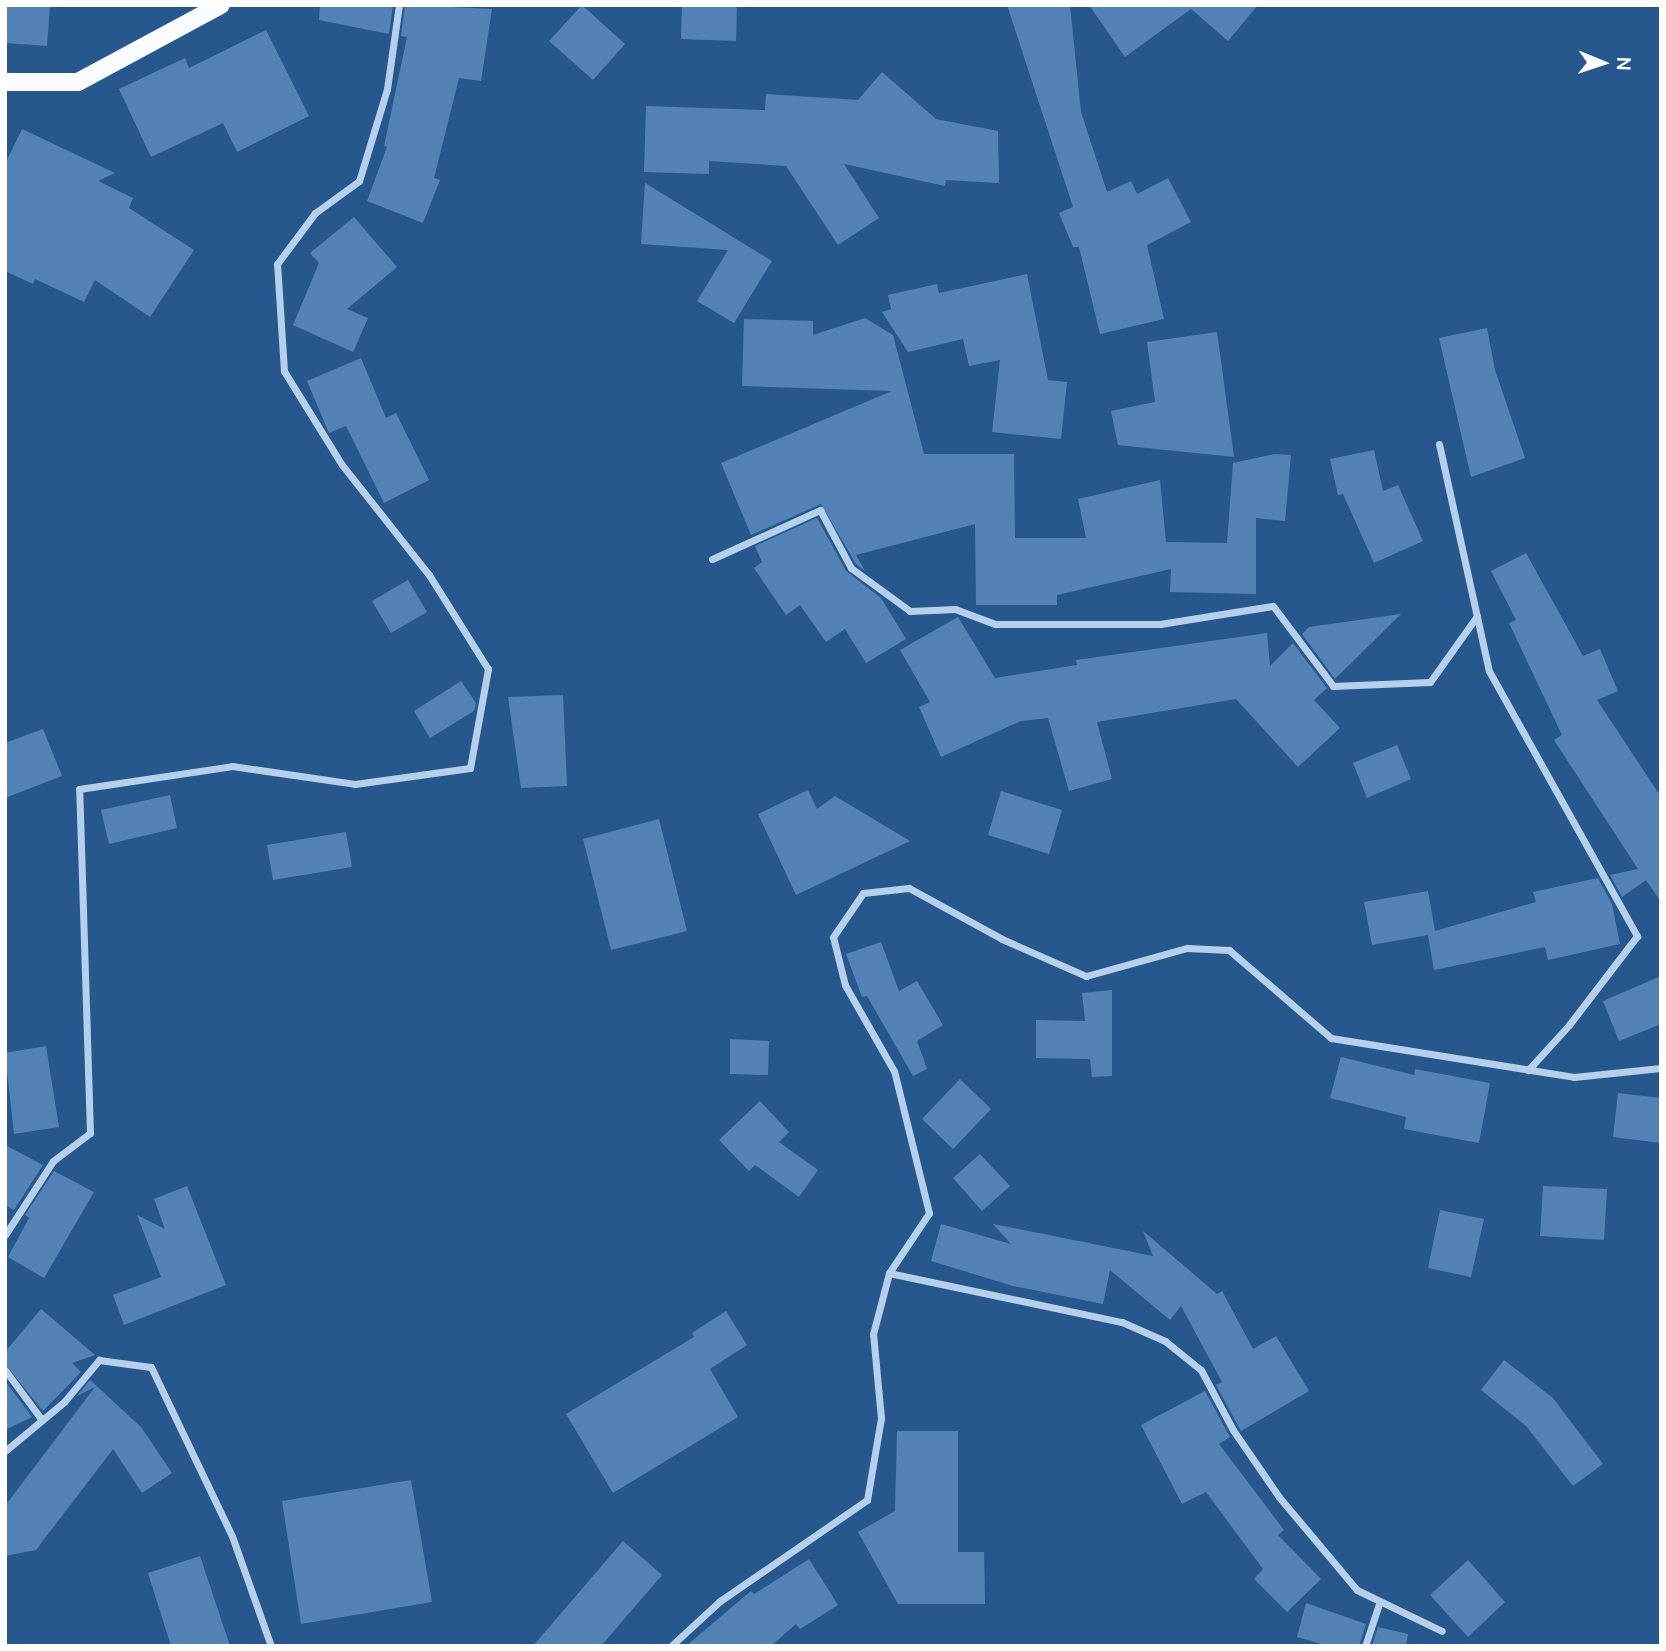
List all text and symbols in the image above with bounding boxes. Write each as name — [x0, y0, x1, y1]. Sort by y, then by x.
north arrow — [1568, 28, 1638, 98]
text: N — [1611, 56, 1637, 71]

